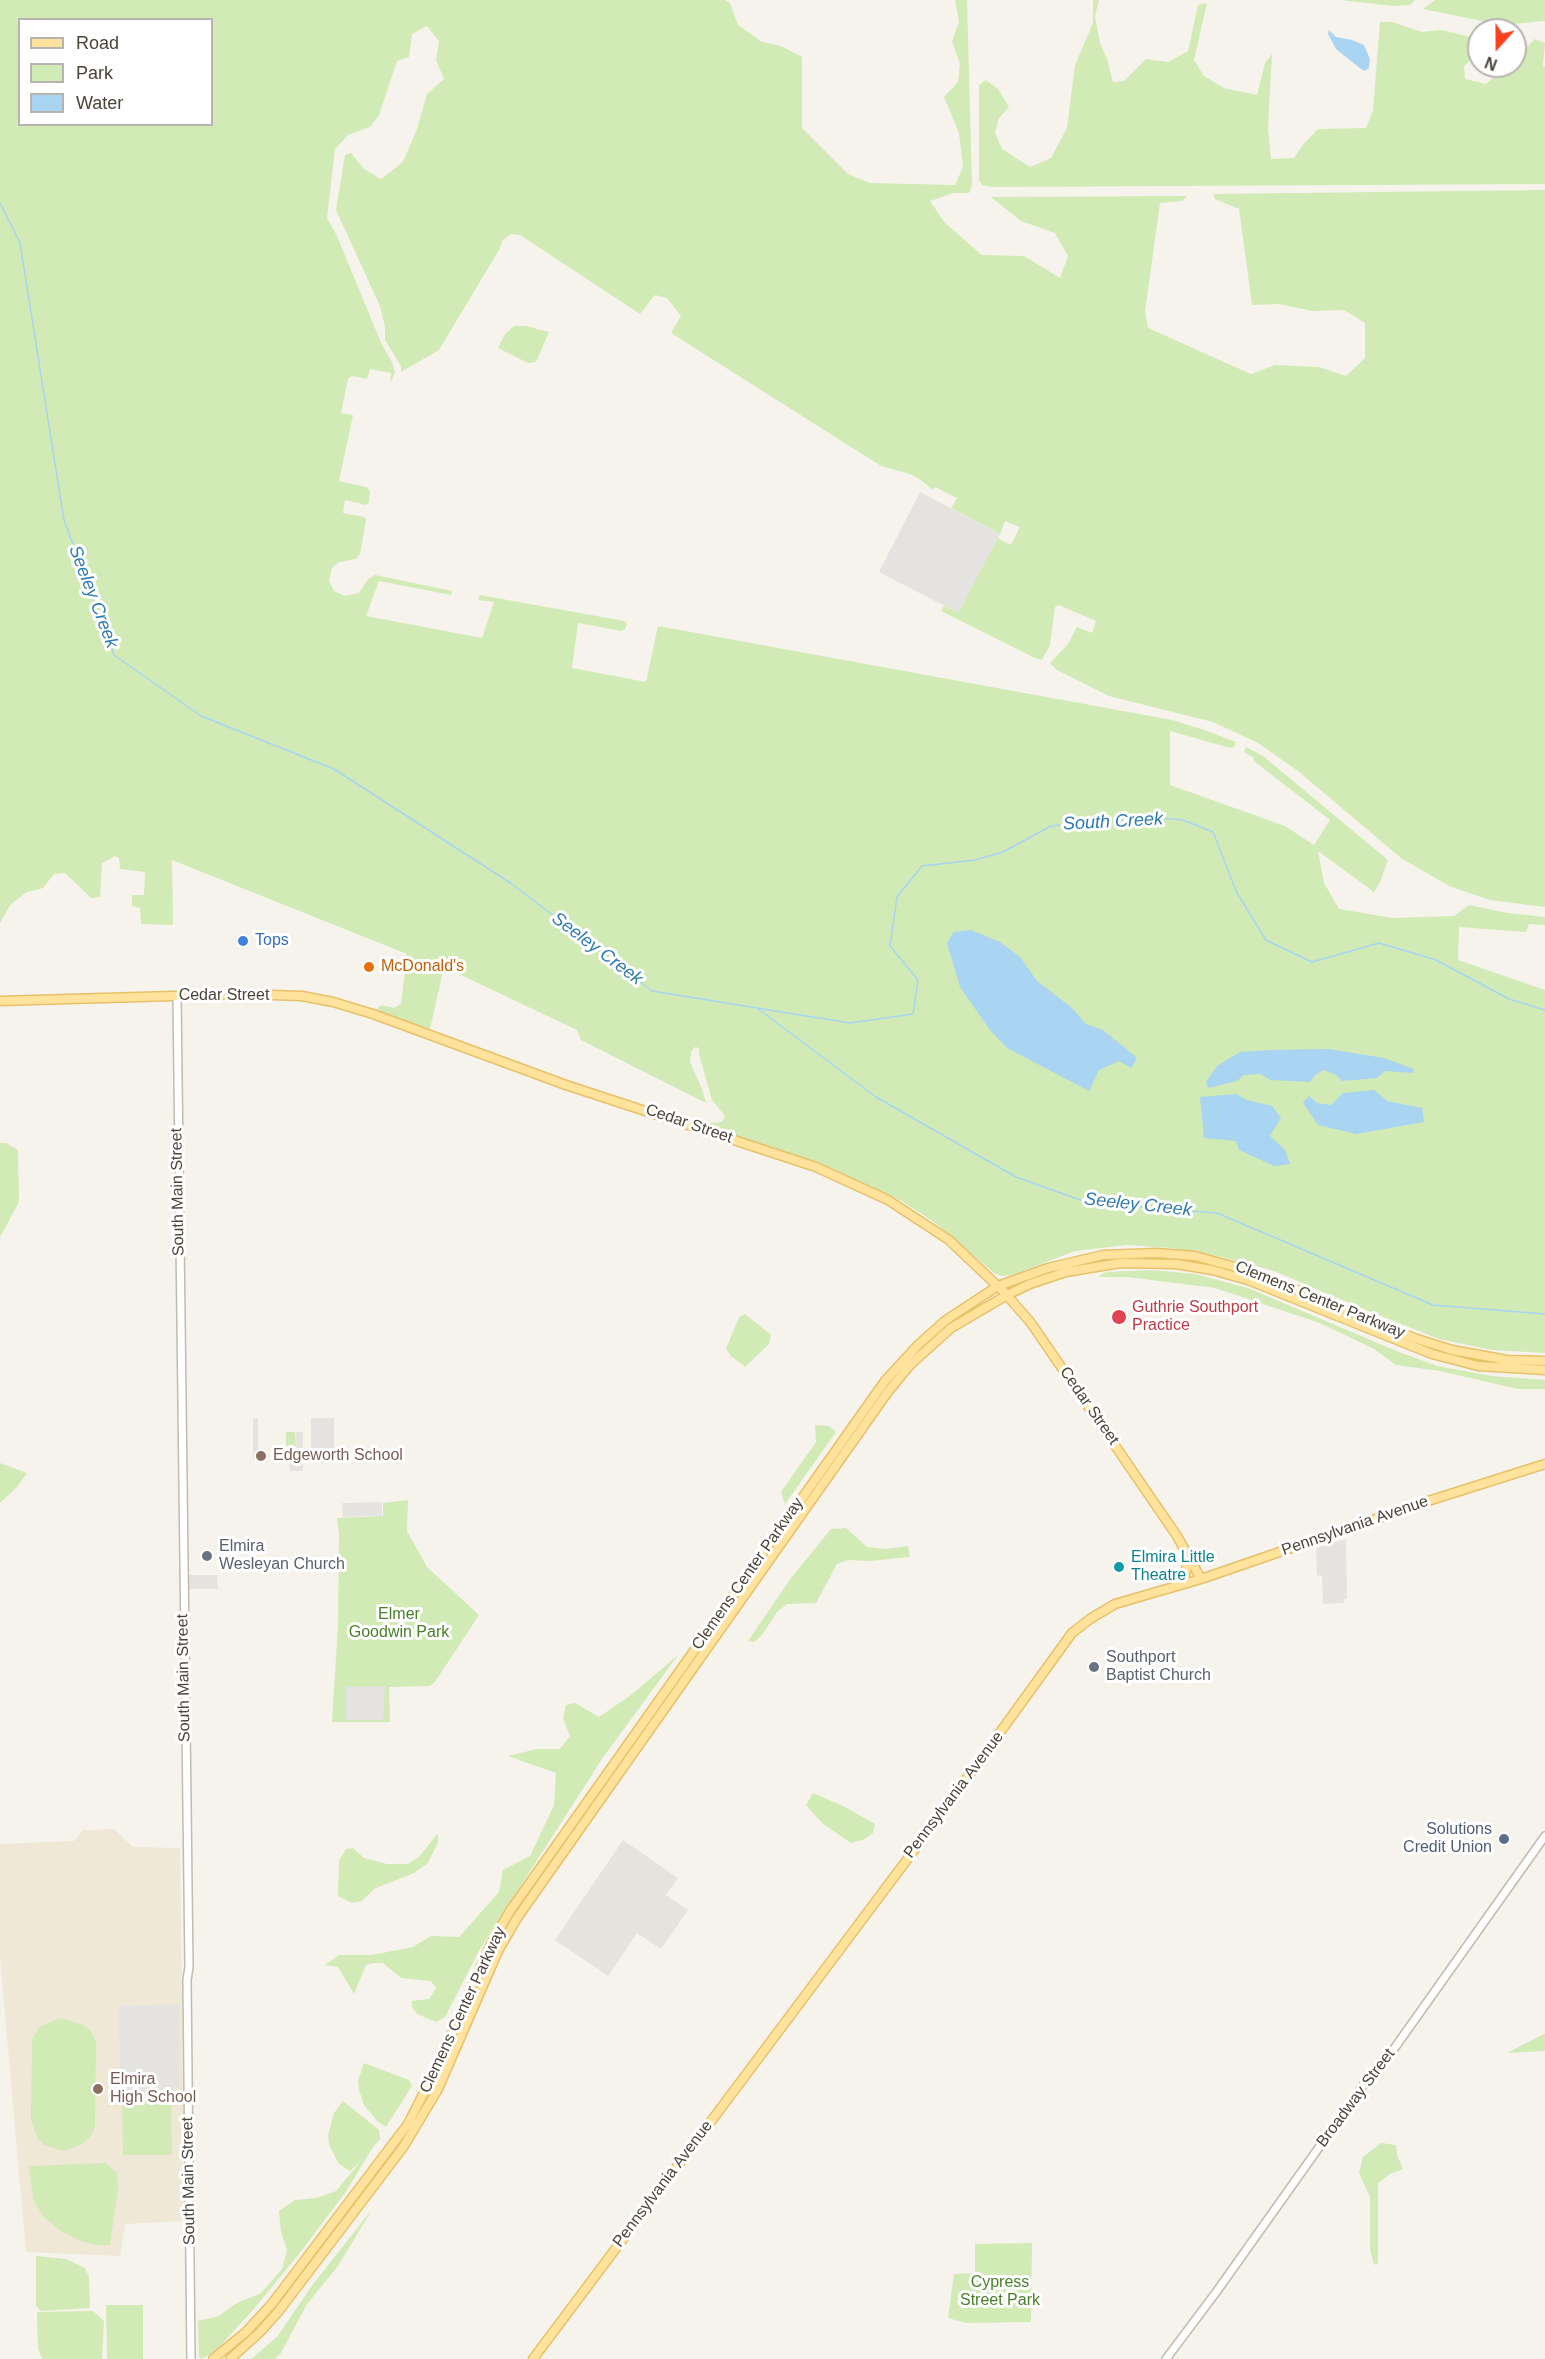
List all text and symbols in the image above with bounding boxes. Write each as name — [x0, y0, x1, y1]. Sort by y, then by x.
legend — [18, 18, 213, 126]
north arrow — [1467, 18, 1527, 78]
text: Road — [76, 33, 119, 53]
text: N — [1483, 53, 1500, 73]
text: Park — [76, 63, 113, 83]
text: Water — [76, 93, 123, 113]
water label: Seeley Creek — [64, 543, 122, 651]
water label: South Creek — [1062, 809, 1164, 835]
water label: Seeley Creek — [547, 908, 647, 990]
place label: Tops — [255, 931, 289, 951]
marker: Tops — [236, 934, 250, 948]
place label: McDonald's — [381, 957, 464, 977]
marker: McDonald's — [362, 960, 376, 974]
street label: Cedar Street — [179, 986, 269, 1006]
street label: Cedar Street — [643, 1100, 735, 1148]
street label: South Main Street — [167, 1128, 189, 1256]
water label: Seeley Creek — [1083, 1189, 1193, 1221]
street label: Clemens Center Parkway — [1232, 1257, 1408, 1343]
place label: Guthrie Southport Practice — [1132, 1298, 1258, 1336]
marker: Guthrie Southport Practice — [1110, 1308, 1128, 1326]
street label: Cedar Street — [1055, 1363, 1123, 1449]
place label: Edgeworth School — [273, 1446, 403, 1466]
marker: Edgeworth School — [254, 1449, 268, 1463]
street label: Pennsylvania Avenue — [1279, 1492, 1431, 1560]
street label: Clemens Center Parkway — [688, 1494, 808, 1654]
place label: Elmira Wesleyan Church — [219, 1537, 345, 1575]
place label: Elmira Little Theatre — [1131, 1548, 1215, 1586]
marker: Elmira Wesleyan Church — [200, 1549, 214, 1563]
marker: Elmira Little Theatre — [1112, 1560, 1126, 1574]
park label: Elmer Goodwin Park — [349, 1605, 449, 1643]
street label: South Main Street — [173, 1614, 195, 1742]
place label: Southport Baptist Church — [1106, 1648, 1211, 1686]
marker: Southport Baptist Church — [1087, 1660, 1101, 1674]
street label: Pennsylvania Avenue — [900, 1728, 1008, 1862]
place label: Solutions Credit Union — [1403, 1820, 1492, 1858]
marker: Solutions Credit Union — [1497, 1832, 1511, 1846]
street label: Clemens Center Parkway — [416, 1924, 510, 2096]
street label: Broadway Street — [1313, 2045, 1399, 2151]
place label: Elmira High School — [110, 2070, 196, 2108]
marker: Elmira High School — [91, 2082, 105, 2096]
street label: South Main Street — [178, 2117, 200, 2245]
street label: Pennsylvania Avenue — [609, 2117, 717, 2251]
park label: Cypress Street Park — [960, 2273, 1040, 2311]

